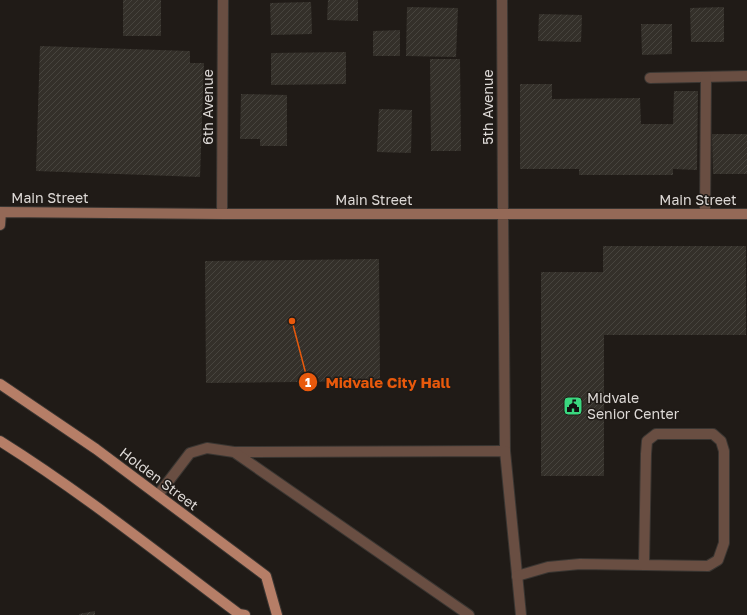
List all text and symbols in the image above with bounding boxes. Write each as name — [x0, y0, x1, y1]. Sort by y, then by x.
street label: 6th Avenue — [199, 69, 216, 145]
street label: 5th Avenue — [479, 69, 496, 145]
street label: Main Street — [11, 189, 89, 206]
street label: Main Street — [335, 191, 413, 208]
street label: Main Street — [659, 191, 737, 208]
callout: Midvale City Hall — [298, 369, 459, 396]
text: Midvale City Hall — [325, 373, 451, 391]
text: 1 — [305, 375, 311, 390]
place label: Midvale Senior Center — [587, 389, 680, 422]
public building icon: Midvale Senior Center — [562, 395, 584, 417]
street label: Holden Street — [117, 444, 202, 514]

